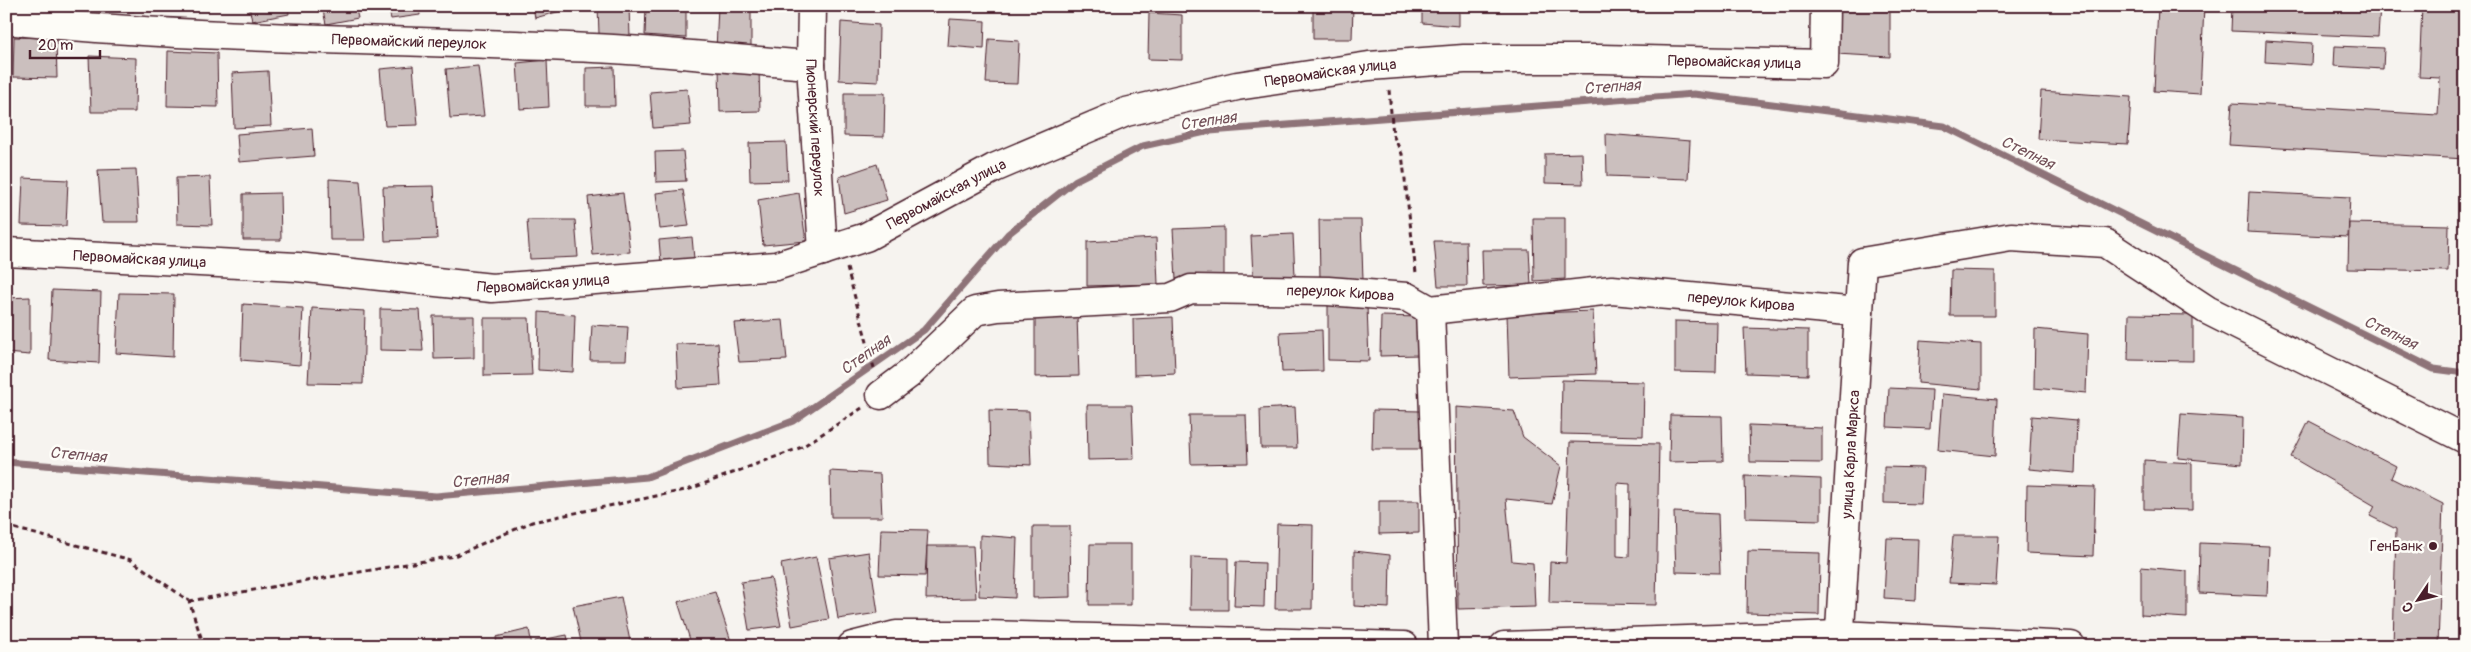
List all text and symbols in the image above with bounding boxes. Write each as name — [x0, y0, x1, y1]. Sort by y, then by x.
scale bar — [30, 28, 100, 60]
street label: Первомайский переулок — [331, 30, 487, 54]
text: 20 m — [38, 36, 73, 55]
street label: Первомайская улица — [1668, 52, 1801, 73]
street label: Первомайская улица — [1263, 55, 1397, 92]
street label: Пионерский переулок — [801, 59, 828, 198]
water label: Степная — [1583, 75, 1643, 99]
water label: Степная — [1179, 107, 1239, 135]
water label: Степная — [1998, 131, 2059, 175]
street label: Первомайская улица — [883, 155, 1009, 234]
street label: Первомайская улица — [73, 246, 207, 272]
street label: Первомайская улица — [476, 270, 610, 298]
street label: переулок Кирова — [1286, 281, 1395, 306]
street label: переулок Кирова — [1686, 288, 1796, 316]
water label: Степная — [2361, 311, 2422, 355]
water label: Степная — [837, 329, 896, 379]
street label: улица Карла Маркса — [1838, 390, 1864, 520]
water label: Степная — [49, 443, 109, 468]
water label: Степная — [451, 467, 511, 492]
place label: ГенБанк — [2370, 537, 2423, 556]
marker: ГенБанк — [2427, 540, 2439, 552]
north arrow — [2394, 574, 2444, 624]
text: С — [2398, 598, 2417, 616]

